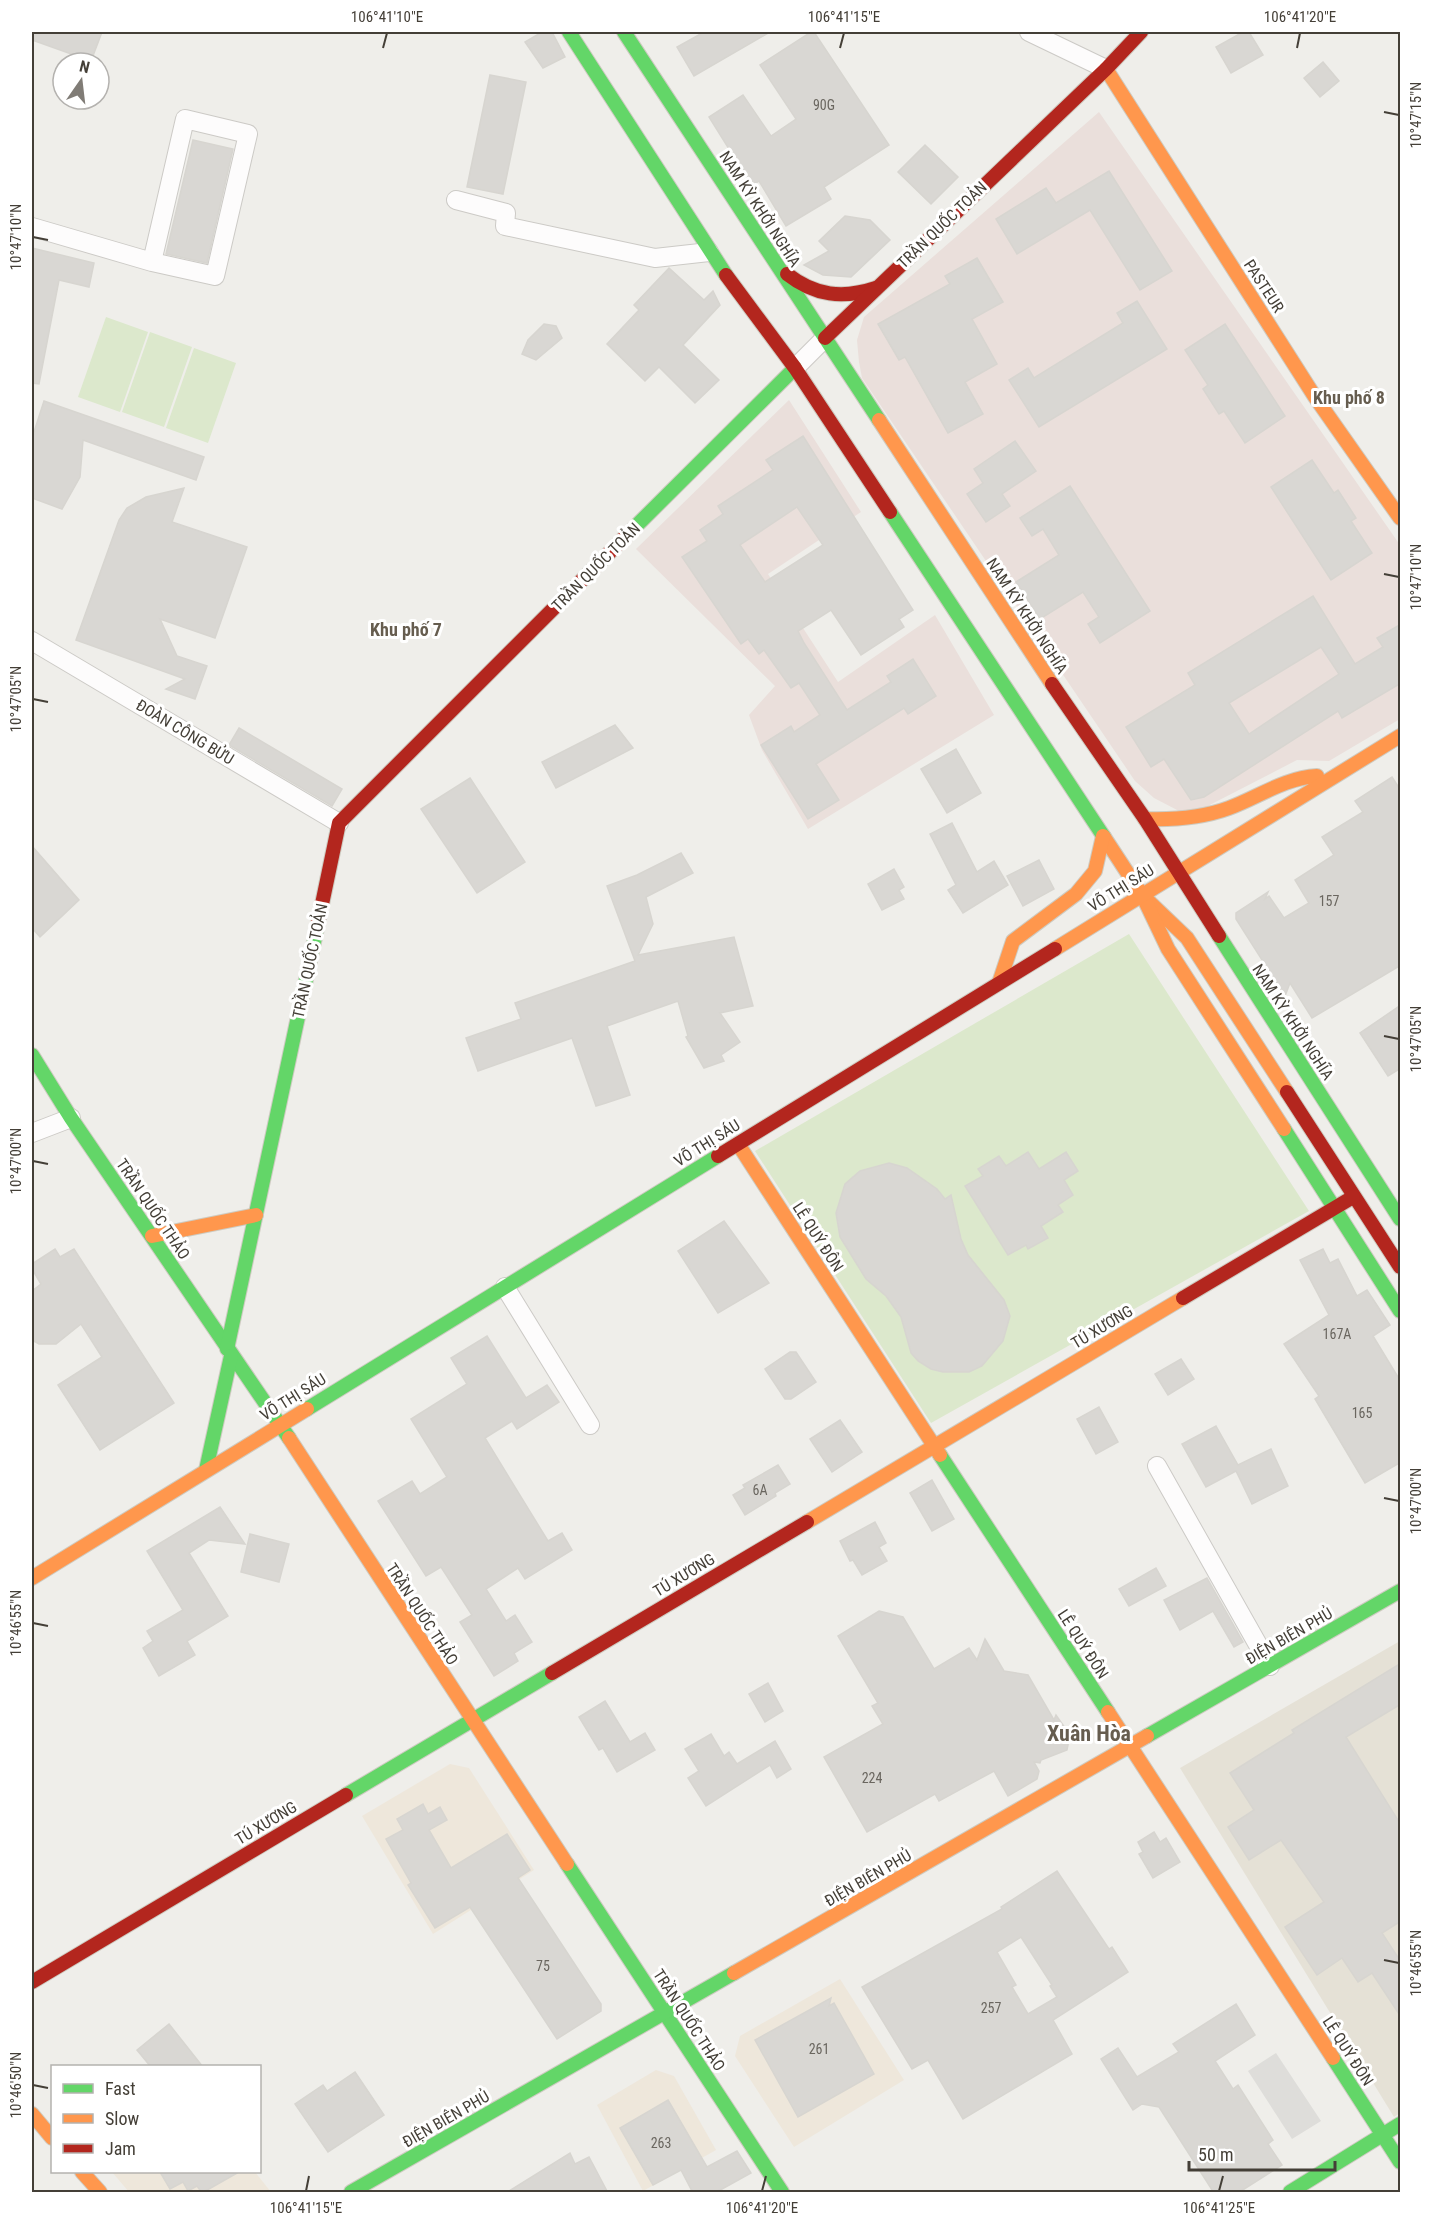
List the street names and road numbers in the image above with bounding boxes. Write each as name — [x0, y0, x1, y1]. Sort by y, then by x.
street label: NAM KỲ KHỞI NGHĨA — [715, 147, 805, 270]
street label: TRẦN QUỐC TOẢN — [892, 176, 991, 272]
street label: PASTEUR — [1240, 256, 1288, 316]
street label: TRẦN QUỐC TOẢN — [547, 518, 644, 615]
street label: NAM KỲ KHỞI NGHĨA — [982, 554, 1072, 677]
street label: ĐOÀN CÔNG BỬU — [133, 694, 238, 769]
street label: VÕ THỊ SÁU — [1084, 859, 1157, 916]
street label: TRẦN QUỐC TOẢN — [287, 901, 331, 1020]
street label: NAM KỲ KHỞI NGHĨA — [1248, 960, 1338, 1083]
street label: VÕ THỊ SÁU — [670, 1114, 743, 1171]
street label: TRẦN QUỐC THẢO — [112, 1154, 195, 1263]
street label: LÊ QUÝ ĐÔN — [789, 1198, 848, 1275]
street label: TÚ XƯƠNG — [1068, 1301, 1136, 1353]
street label: VÕ THỊ SÁU — [256, 1368, 329, 1425]
street label: TÚ XƯƠNG — [650, 1549, 718, 1601]
street label: TRẦN QUỐC THẢO — [382, 1558, 464, 1668]
street label: ĐIỆN BIÊN PHỦ — [1242, 1603, 1336, 1668]
street label: LÊ QUÝ ĐÔN — [1054, 1605, 1113, 1682]
street label: TÚ XƯƠNG — [232, 1797, 300, 1849]
street label: ĐIỆN BIÊN PHỦ — [821, 1845, 915, 1910]
street label: TRẦN QUỐC THẢO — [649, 1964, 731, 2074]
street label: LÊ QUÝ ĐÔN — [1319, 2012, 1378, 2089]
street label: ĐIỆN BIÊN PHỦ — [399, 2086, 493, 2151]

